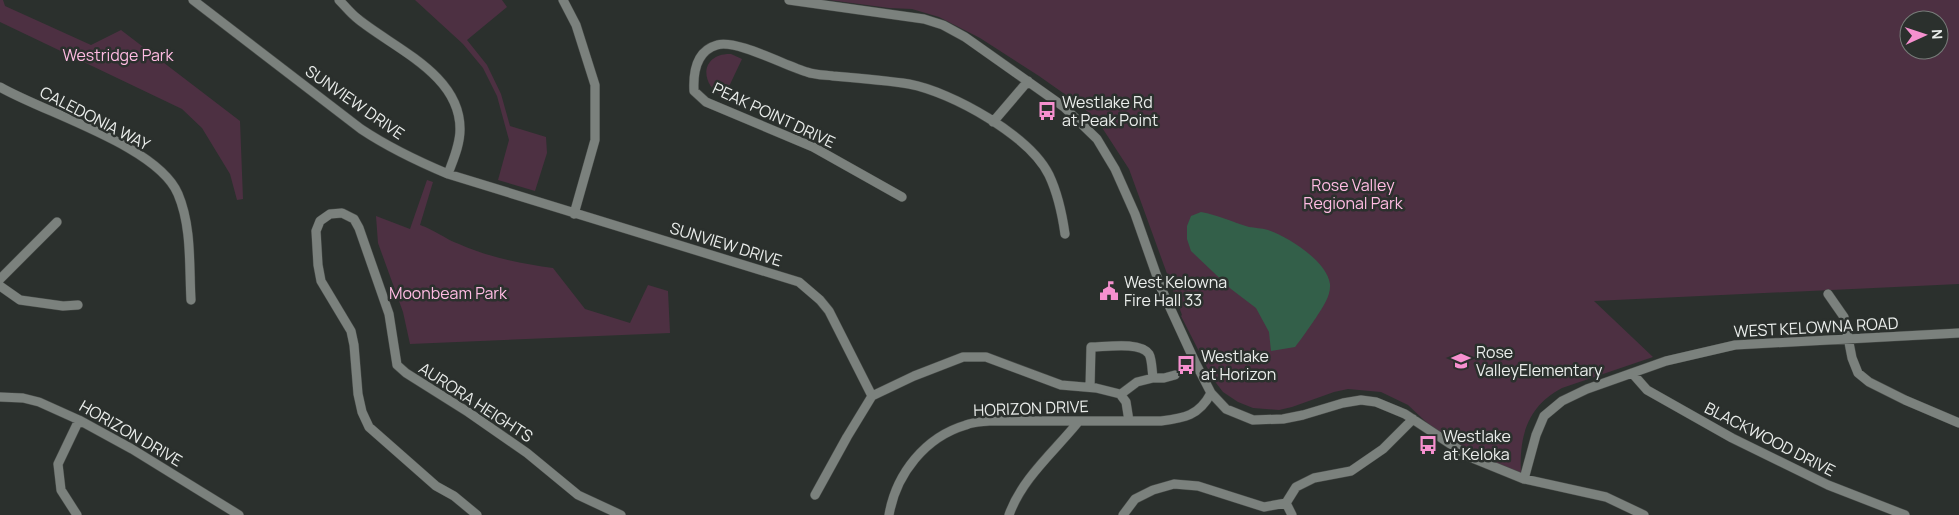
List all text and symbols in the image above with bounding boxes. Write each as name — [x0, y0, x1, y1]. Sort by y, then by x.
north arrow — [1899, 10, 1949, 60]
text: N — [1928, 29, 1947, 40]
park label: Westridge Park — [62, 44, 175, 66]
street label: SUNVIEW DRIVE — [301, 60, 409, 144]
street label: PEAK POINT DRIVE — [709, 77, 839, 153]
street label: CALEDONIA WAY — [36, 81, 154, 155]
place label: Westlake Rd at Peak Point — [1062, 91, 1158, 131]
bus stop icon: Westlake Rd at Peak Point — [1036, 100, 1058, 122]
park label: Rose Valley Regional Park — [1303, 174, 1404, 214]
street label: SUNVIEW DRIVE — [667, 217, 785, 271]
place label: West Kelowna Fire Hall 33 — [1124, 271, 1227, 311]
public building icon: West Kelowna Fire Hall 33 — [1098, 280, 1120, 302]
park label: Moonbeam Park — [389, 282, 508, 304]
street label: WEST KELOWNA ROAD — [1733, 312, 1899, 342]
place label: Rose ValleyElementary — [1476, 341, 1603, 381]
place label: Westlake at Horizon — [1201, 345, 1276, 385]
school or university icon: Rose ValleyElementary — [1450, 350, 1472, 372]
bus stop icon: Westlake at Horizon — [1175, 354, 1197, 376]
street label: AURORA HEIGHTS — [415, 357, 537, 447]
street label: HORIZON DRIVE — [76, 395, 186, 471]
street label: HORIZON DRIVE — [973, 395, 1089, 421]
street label: BLACKWOOD DRIVE — [1701, 397, 1839, 481]
place label: Westlake at Keloka — [1443, 425, 1511, 465]
bus stop icon: Westlake at Keloka — [1417, 434, 1439, 456]

